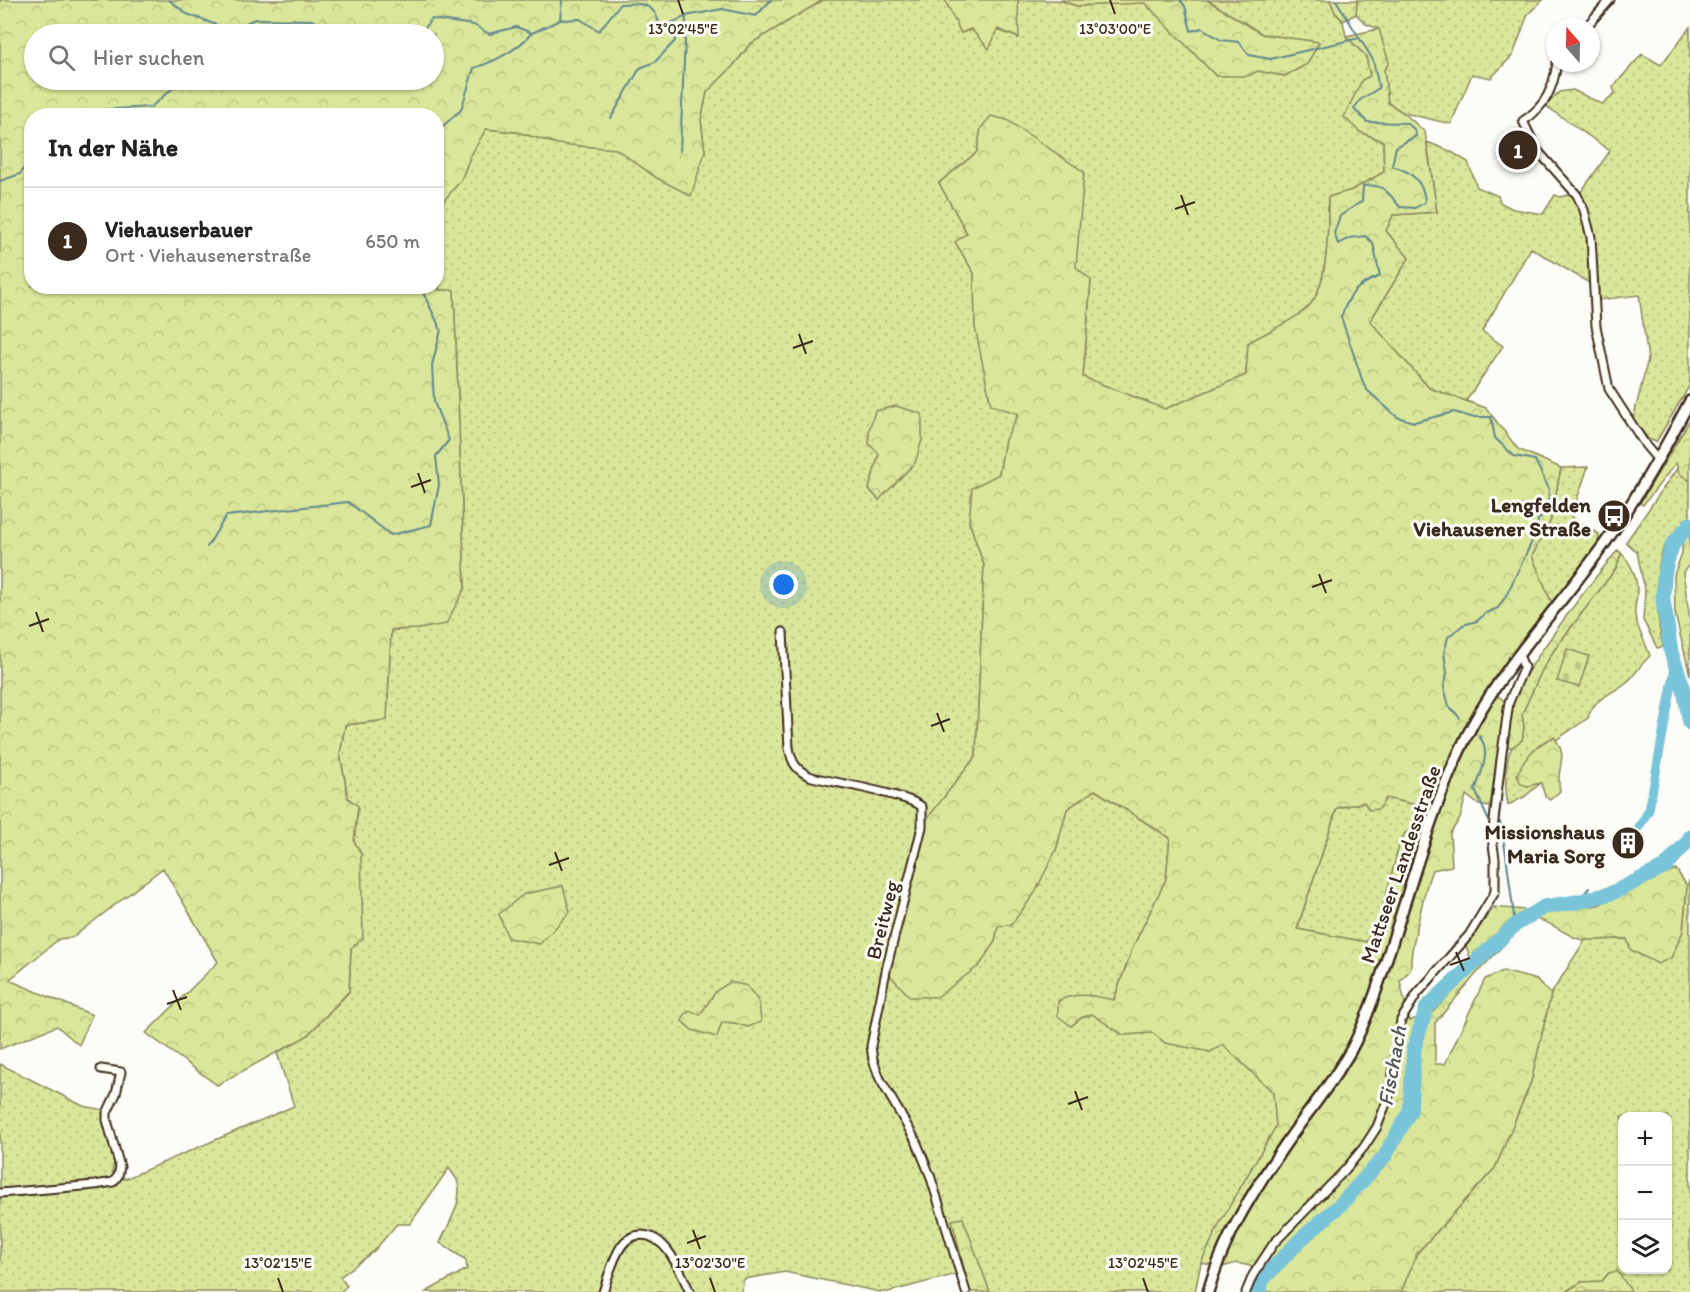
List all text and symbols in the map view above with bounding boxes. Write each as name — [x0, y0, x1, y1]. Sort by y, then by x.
north arrow — [1546, 18, 1600, 72]
text: 13°02'45"E — [648, 20, 718, 38]
text: 13°03'00"E — [1079, 20, 1151, 38]
search box — [24, 24, 444, 90]
icon: search — [45, 41, 78, 74]
text: Hier suchen — [93, 44, 204, 71]
pin: 1 — [1498, 128, 1538, 172]
text: In der Nähe — [48, 131, 178, 163]
text: Viehauserbauer — [105, 216, 252, 243]
text: 1 — [63, 229, 72, 253]
text: 650 m — [365, 229, 420, 253]
text: Ort · Viehausenerstraße — [105, 243, 311, 267]
place label: Lengfelden Viehausener Straße — [1413, 492, 1591, 541]
bus stop icon: Lengfelden Viehausener Straße — [1596, 498, 1632, 534]
your location — [769, 570, 798, 599]
street label: Mattseer Landesstraße — [1354, 762, 1446, 966]
place label: Missionshaus Maria Sorg — [1485, 819, 1606, 869]
building icon: Missionshaus Maria Sorg — [1610, 825, 1646, 861]
street label: Breitweg — [860, 878, 904, 962]
water label: Fischach — [1372, 1023, 1412, 1108]
map controls — [1618, 1112, 1672, 1274]
button: + — [1618, 1112, 1672, 1166]
button: − — [1618, 1166, 1672, 1220]
button: layers — [1618, 1220, 1672, 1274]
text: 13°02'15"E — [244, 1254, 312, 1272]
text: 13°02'30"E — [675, 1254, 745, 1272]
text: 13°02'45"E — [1108, 1254, 1178, 1272]

